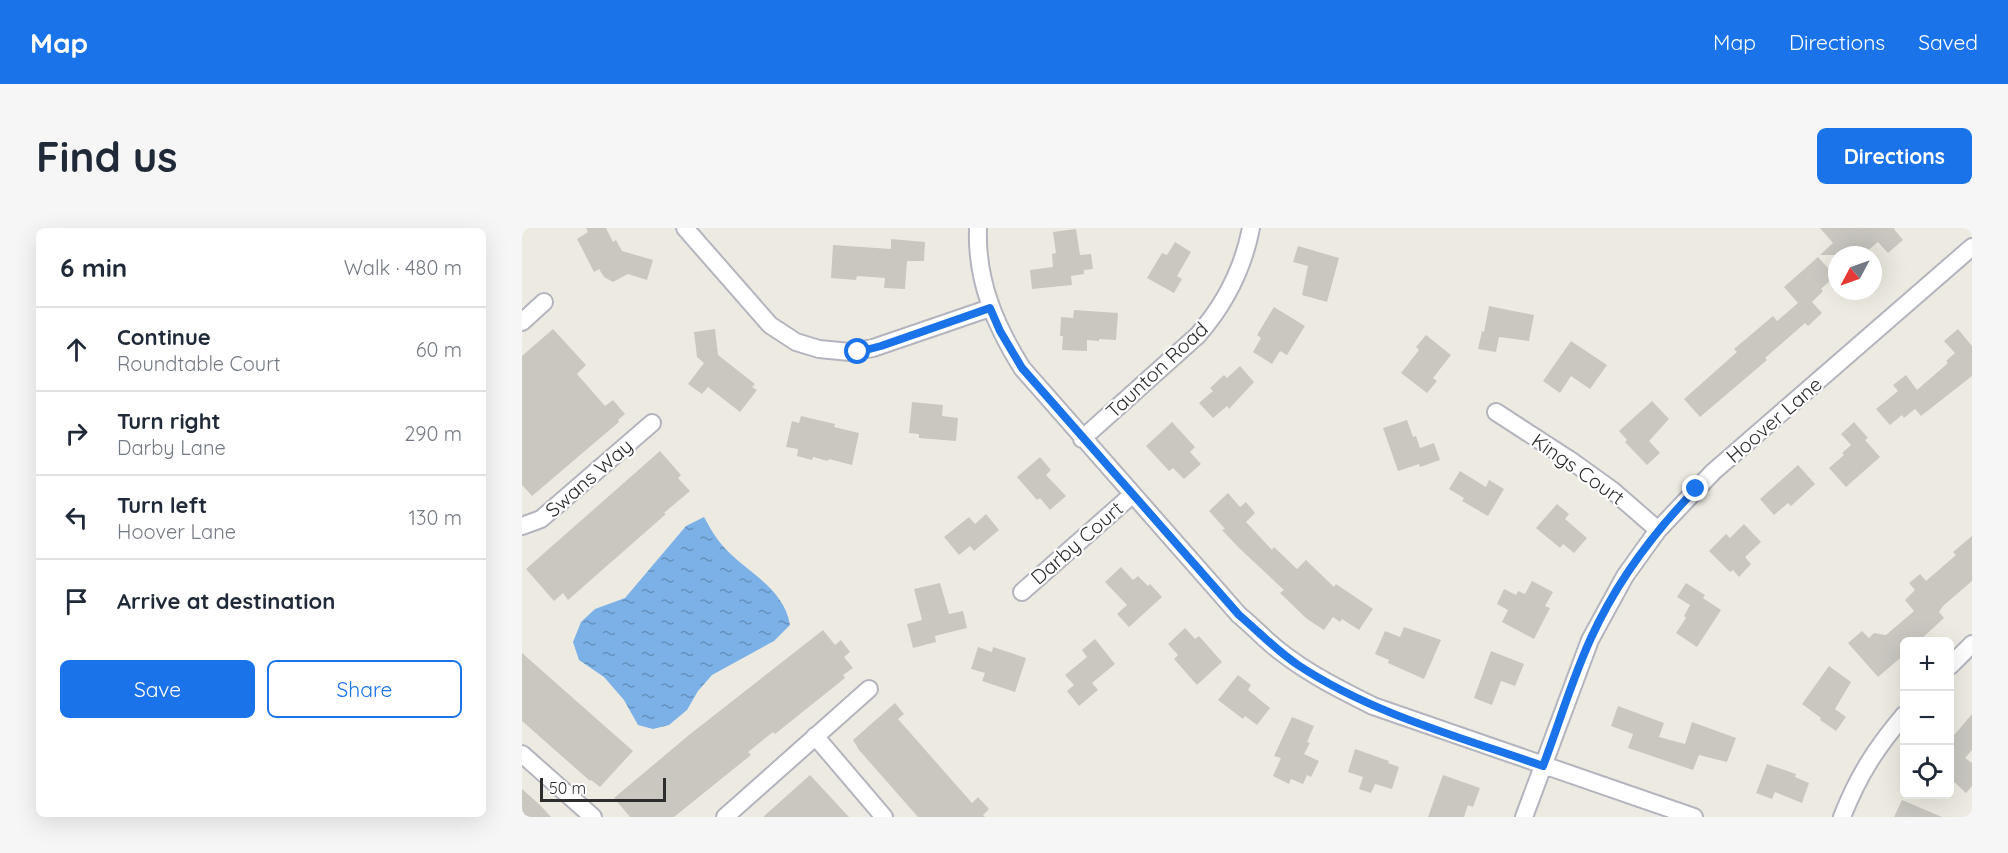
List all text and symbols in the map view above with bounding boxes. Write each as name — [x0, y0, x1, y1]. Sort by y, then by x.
text: Map — [30, 25, 88, 60]
text: Map — [1713, 29, 1756, 55]
text: Directions — [1789, 29, 1885, 55]
text: Saved — [1918, 29, 1978, 55]
button: Directions — [1817, 128, 1972, 184]
text: Find us — [36, 130, 178, 183]
north arrow — [1828, 246, 1882, 300]
text: 6 min — [60, 251, 127, 284]
text: Walk · 480 m — [344, 255, 462, 280]
street label: Taunton Road — [1100, 316, 1213, 423]
text: Continue — [117, 323, 211, 351]
icon: ahead — [60, 333, 93, 366]
text: 60 m — [416, 337, 462, 362]
route start — [844, 338, 870, 364]
text: Roundtable Court — [117, 351, 281, 376]
street label: Hoover Lane — [1721, 371, 1827, 468]
text: Turn right — [117, 407, 221, 435]
icon: right — [60, 417, 93, 450]
text: 290 m — [404, 421, 462, 446]
street label: Kings Court — [1527, 428, 1630, 510]
street label: Swans Way — [540, 433, 637, 522]
text: Darby Lane — [117, 435, 226, 460]
route end — [1682, 475, 1708, 501]
text: Turn left — [117, 491, 207, 519]
street label: Darby Court — [1025, 496, 1128, 589]
icon: left — [60, 501, 93, 534]
text: 130 m — [409, 505, 462, 530]
text: Hoover Lane — [117, 519, 236, 544]
icon: arrive — [60, 585, 93, 618]
text: Arrive at destination — [117, 587, 335, 615]
map controls — [1900, 637, 1954, 799]
button: + — [1900, 637, 1954, 691]
button: Save — [60, 660, 255, 718]
button: Share — [267, 660, 462, 718]
button: − — [1900, 691, 1954, 745]
button: locate — [1900, 745, 1954, 799]
scale bar — [540, 775, 666, 802]
text: 50 m — [549, 778, 586, 798]

